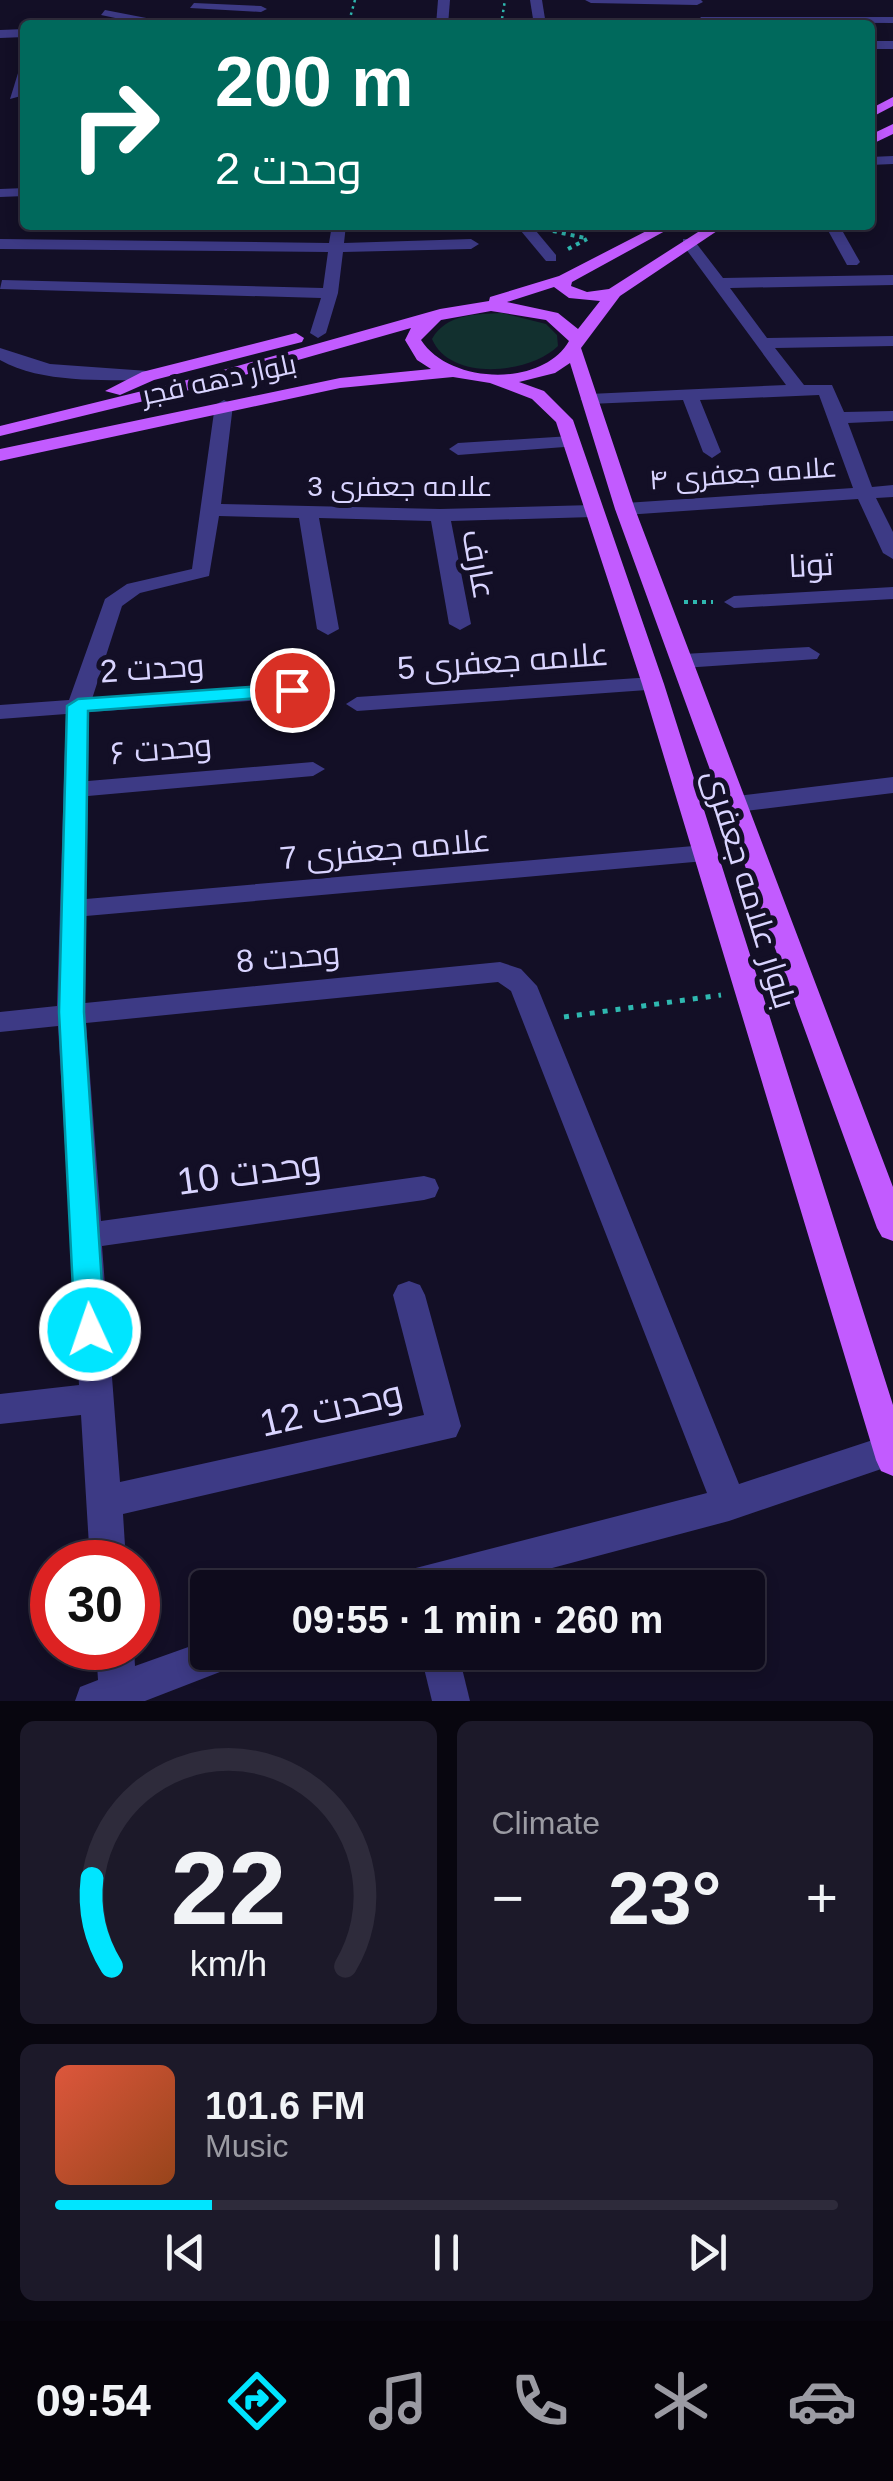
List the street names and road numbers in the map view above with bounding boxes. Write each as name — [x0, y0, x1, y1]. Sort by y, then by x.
street label: بلوار دهه فجر — [137, 348, 299, 411]
street label: علامه جعفری ۴ — [648, 451, 838, 497]
street label: علامه جعفری 3 — [307, 471, 493, 503]
street label: عارف — [455, 526, 503, 602]
street label: تونا — [788, 546, 835, 584]
street label: علامه جعفری 5 — [396, 636, 610, 687]
street label: وحدت 2 — [99, 646, 205, 690]
street label: وحدت ۶ — [109, 727, 213, 771]
street label: بلوار علامه جعفری — [696, 765, 803, 1013]
street label: علامه جعفری 7 — [278, 822, 492, 877]
street label: وحدت 8 — [234, 935, 342, 979]
street label: وحدت 10 — [174, 1141, 324, 1204]
street label: وحدت 12 — [256, 1371, 407, 1446]

